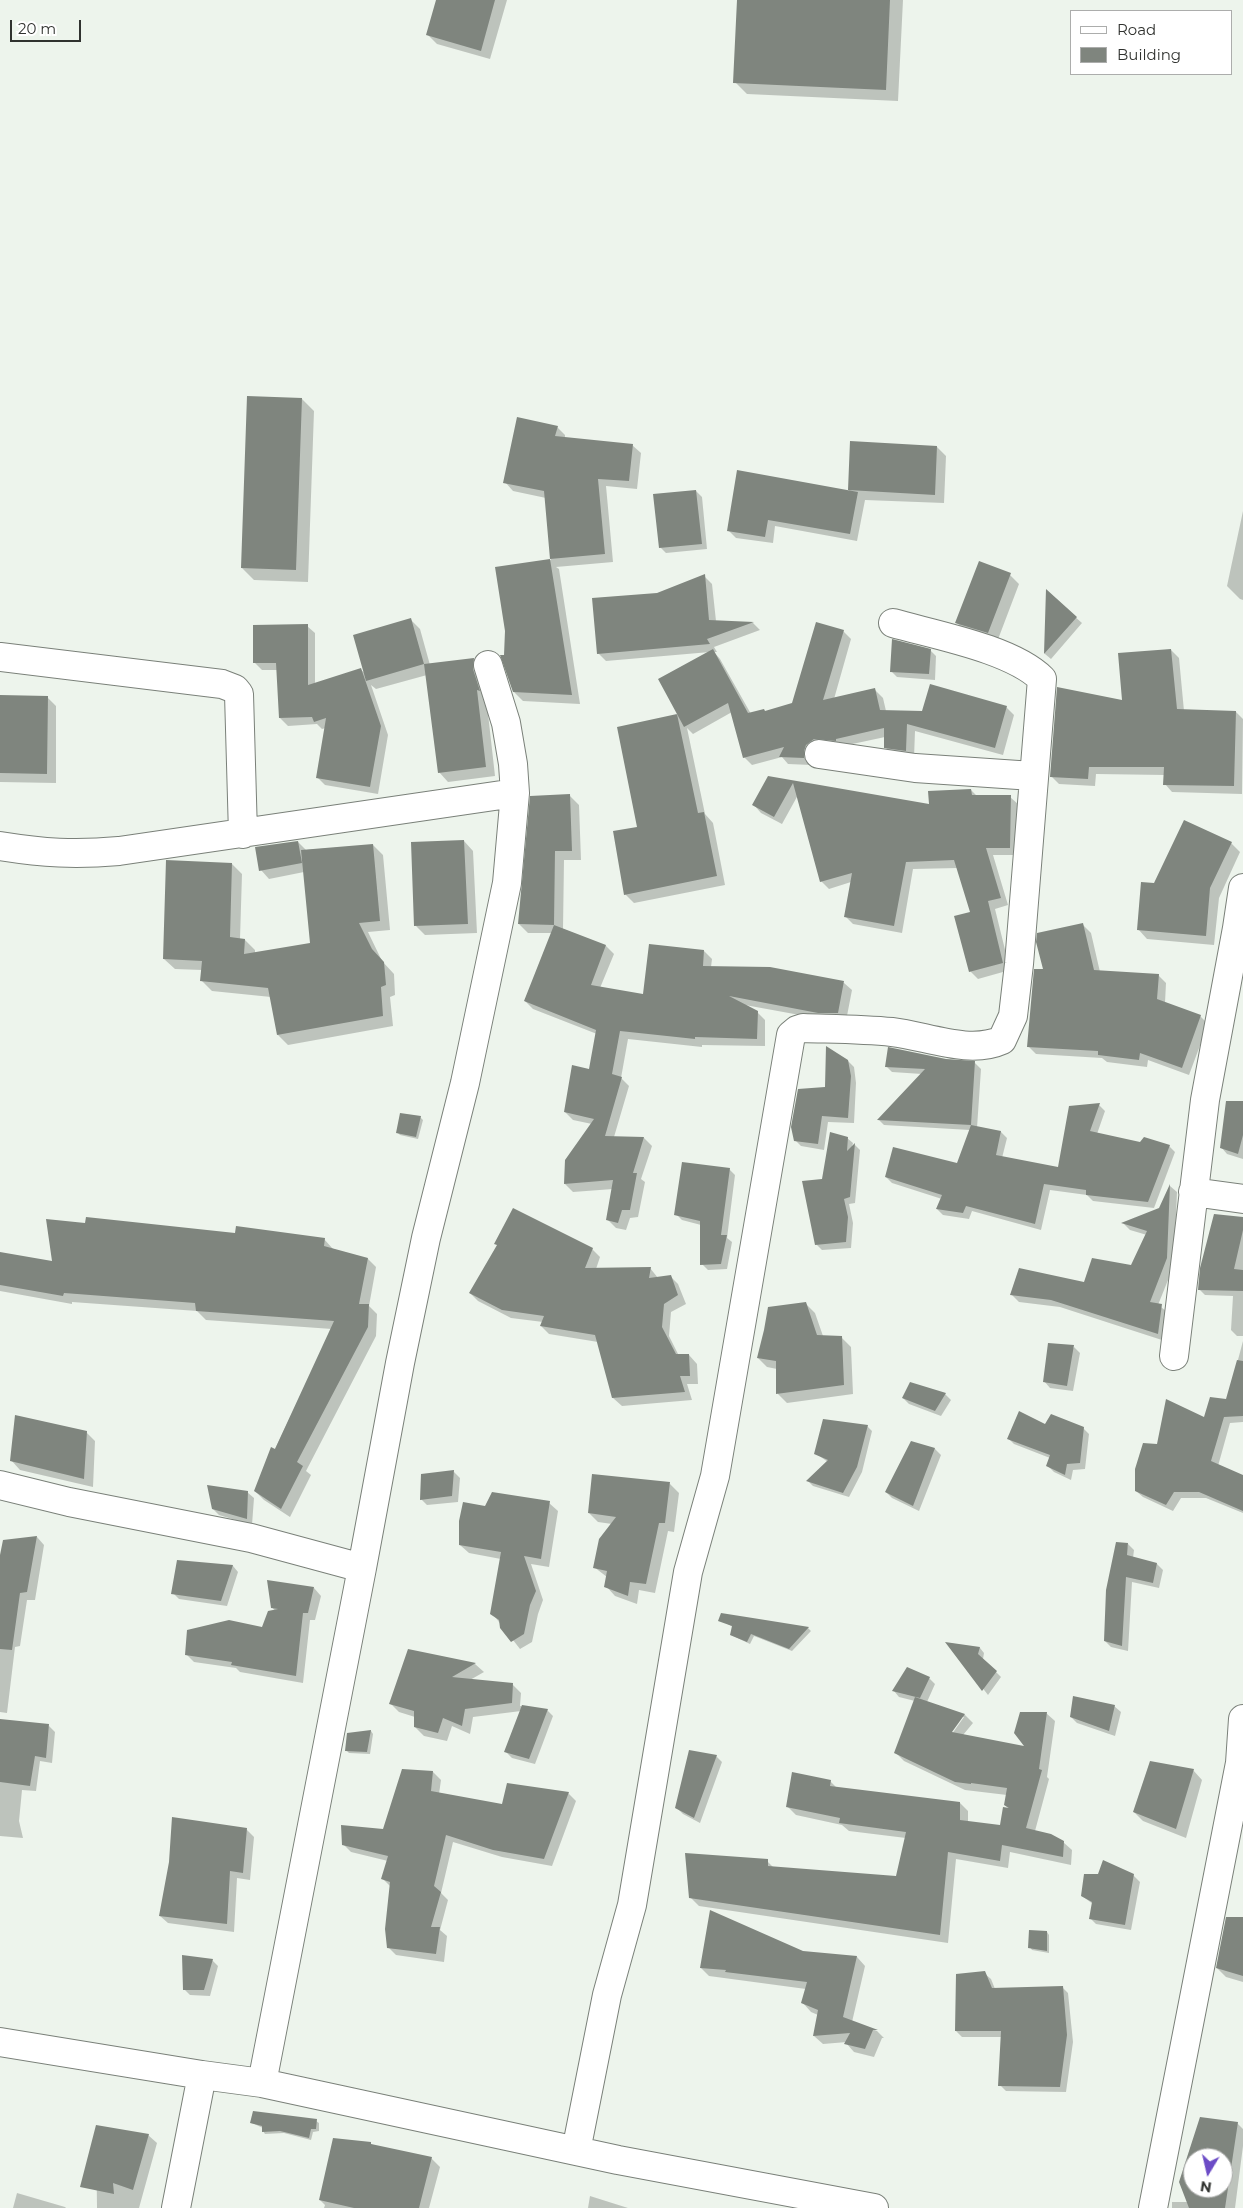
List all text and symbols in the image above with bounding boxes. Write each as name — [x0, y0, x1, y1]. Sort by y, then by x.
scale bar — [12, 10, 84, 42]
legend — [1070, 10, 1233, 75]
text: 20 m — [18, 19, 56, 38]
text: Road — [1117, 20, 1156, 39]
text: Building — [1117, 45, 1181, 64]
north arrow — [1183, 2148, 1233, 2198]
text: N — [1199, 2177, 1213, 2197]

